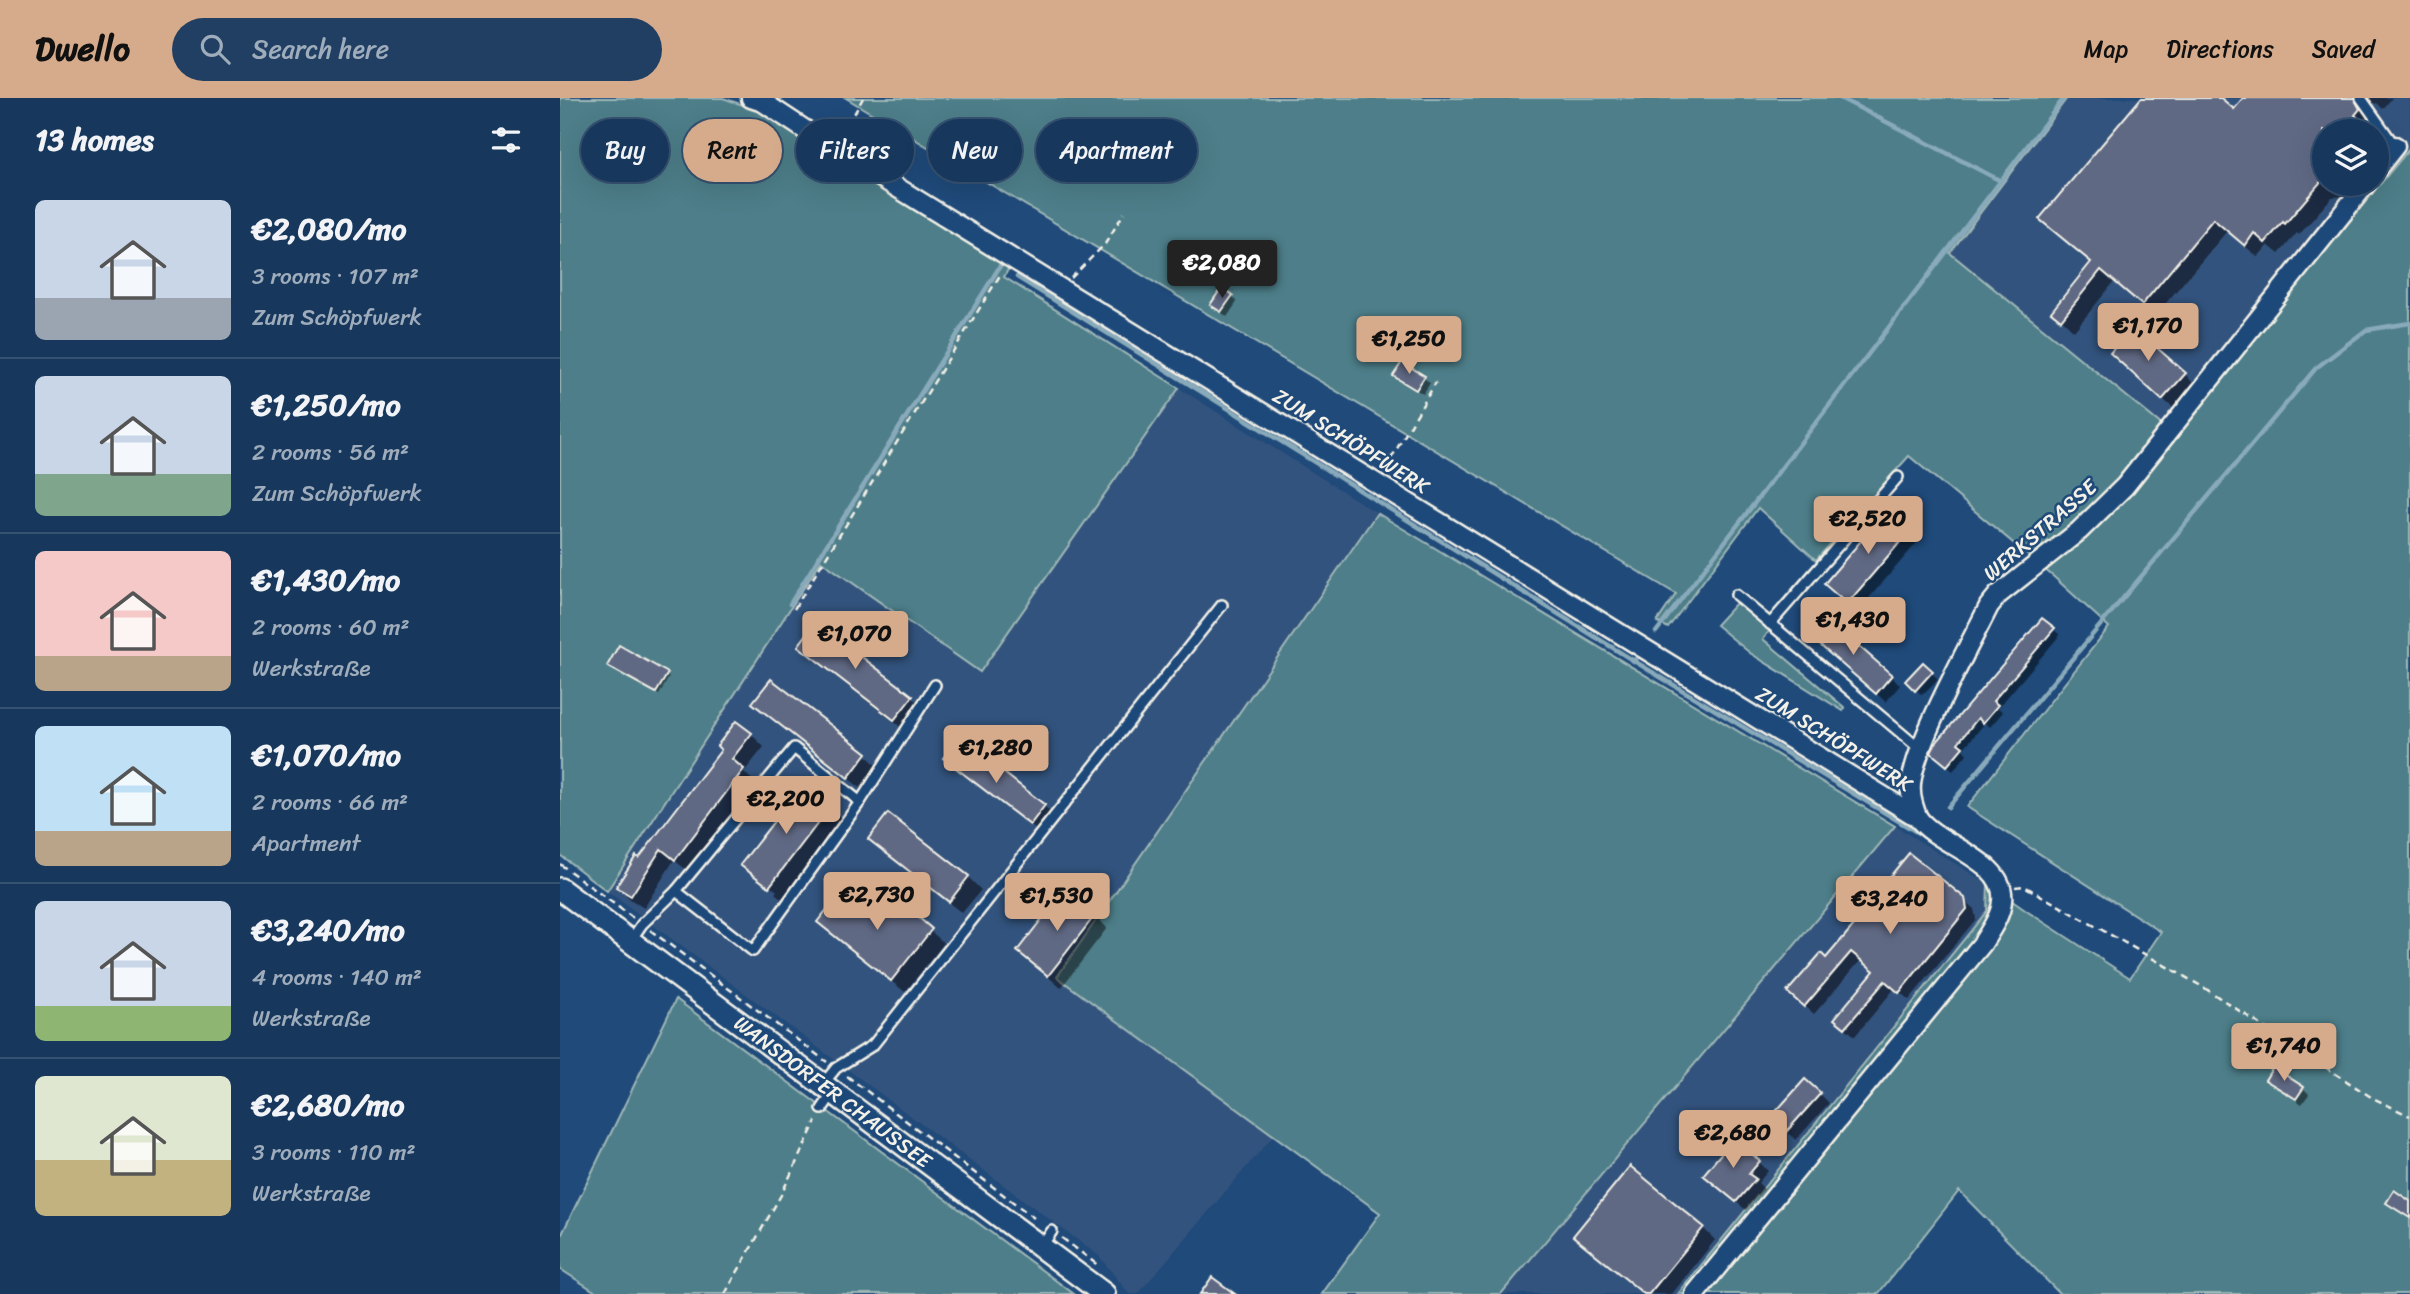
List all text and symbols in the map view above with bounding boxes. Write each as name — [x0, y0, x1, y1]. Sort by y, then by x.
search box — [172, 18, 662, 81]
text: Dwello — [35, 20, 130, 78]
text: Search here — [252, 26, 389, 72]
text: Map — [2084, 28, 2128, 70]
text: Directions — [2166, 28, 2274, 70]
text: Saved — [2312, 28, 2375, 70]
icon: search — [196, 30, 234, 68]
text: 13 homes — [35, 113, 154, 167]
chip: Buy — [581, 119, 669, 182]
chip: Rent — [683, 119, 782, 182]
chip: Filters — [796, 119, 914, 182]
chip: New — [928, 119, 1022, 182]
chip: Apartment — [1036, 119, 1197, 182]
map controls — [2312, 119, 2389, 196]
button: layers — [2312, 119, 2389, 196]
icon: filters — [487, 121, 525, 159]
text: €2,080/mo — [252, 202, 406, 256]
icon: home — [91, 228, 175, 312]
pin: €2,080 — [1165, 240, 1279, 300]
text: €2,080 — [1183, 242, 1261, 283]
text: 3 rooms · 107 m² — [252, 256, 419, 297]
text: Zum Schöpfwerk — [252, 297, 422, 338]
pin: €1,170 — [2091, 303, 2205, 363]
text: €1,170 — [2114, 305, 2182, 346]
pin: €1,250 — [1352, 316, 1466, 376]
text: €1,250 — [1372, 318, 1446, 359]
street label: ZUM SCHÖPFWERK — [1265, 377, 1438, 505]
text: €1,250/mo — [252, 378, 401, 432]
icon: home — [91, 404, 175, 488]
text: 2 rooms · 56 m² — [252, 432, 409, 473]
street label: WERKSTRASSE — [1974, 468, 2107, 591]
text: Zum Schöpfwerk — [252, 473, 422, 514]
pin: €2,520 — [1811, 496, 1925, 556]
text: €2,520 — [1830, 498, 1906, 539]
text: €1,430/mo — [252, 553, 400, 607]
icon: home — [91, 579, 175, 663]
pin: €1,430 — [1796, 598, 1910, 657]
text: €1,430 — [1817, 599, 1889, 640]
text: 2 rooms · 60 m² — [252, 607, 410, 648]
pin: €1,070 — [798, 612, 912, 671]
text: €1,070 — [818, 613, 892, 654]
text: Werkstraße — [252, 648, 371, 689]
street label: ZUM SCHÖPFWERK — [1748, 675, 1921, 803]
pin: €1,280 — [939, 726, 1053, 785]
text: €1,280 — [959, 727, 1033, 768]
text: €1,070/mo — [252, 728, 401, 782]
icon: home — [91, 754, 175, 838]
pin: €2,200 — [729, 776, 843, 836]
text: €2,200 — [747, 778, 825, 819]
text: 2 rooms · 66 m² — [252, 782, 408, 823]
text: Apartment — [252, 823, 361, 864]
pin: €2,730 — [820, 872, 934, 932]
text: €2,730 — [839, 874, 915, 915]
pin: €1,530 — [1000, 874, 1114, 933]
text: €1,530 — [1021, 875, 1093, 916]
pin: €3,240 — [1833, 876, 1947, 936]
text: €3,240 — [1852, 878, 1928, 919]
text: €3,240/mo — [252, 903, 405, 957]
icon: home — [91, 929, 175, 1013]
text: 4 rooms · 140 m² — [252, 957, 422, 998]
text: Werkstraße — [252, 998, 371, 1039]
street label: WANSDORFER CHAUSSEE — [725, 1005, 941, 1180]
pin: €1,740 — [2227, 1024, 2341, 1083]
text: €1,740 — [2247, 1025, 2321, 1066]
text: €2,680/mo — [252, 1078, 405, 1132]
icon: home — [91, 1104, 175, 1188]
pin: €2,680 — [1676, 1110, 1790, 1170]
text: €2,680 — [1695, 1112, 1771, 1153]
text: 3 rooms · 110 m² — [252, 1132, 416, 1173]
text: Werkstraße — [252, 1173, 371, 1214]

